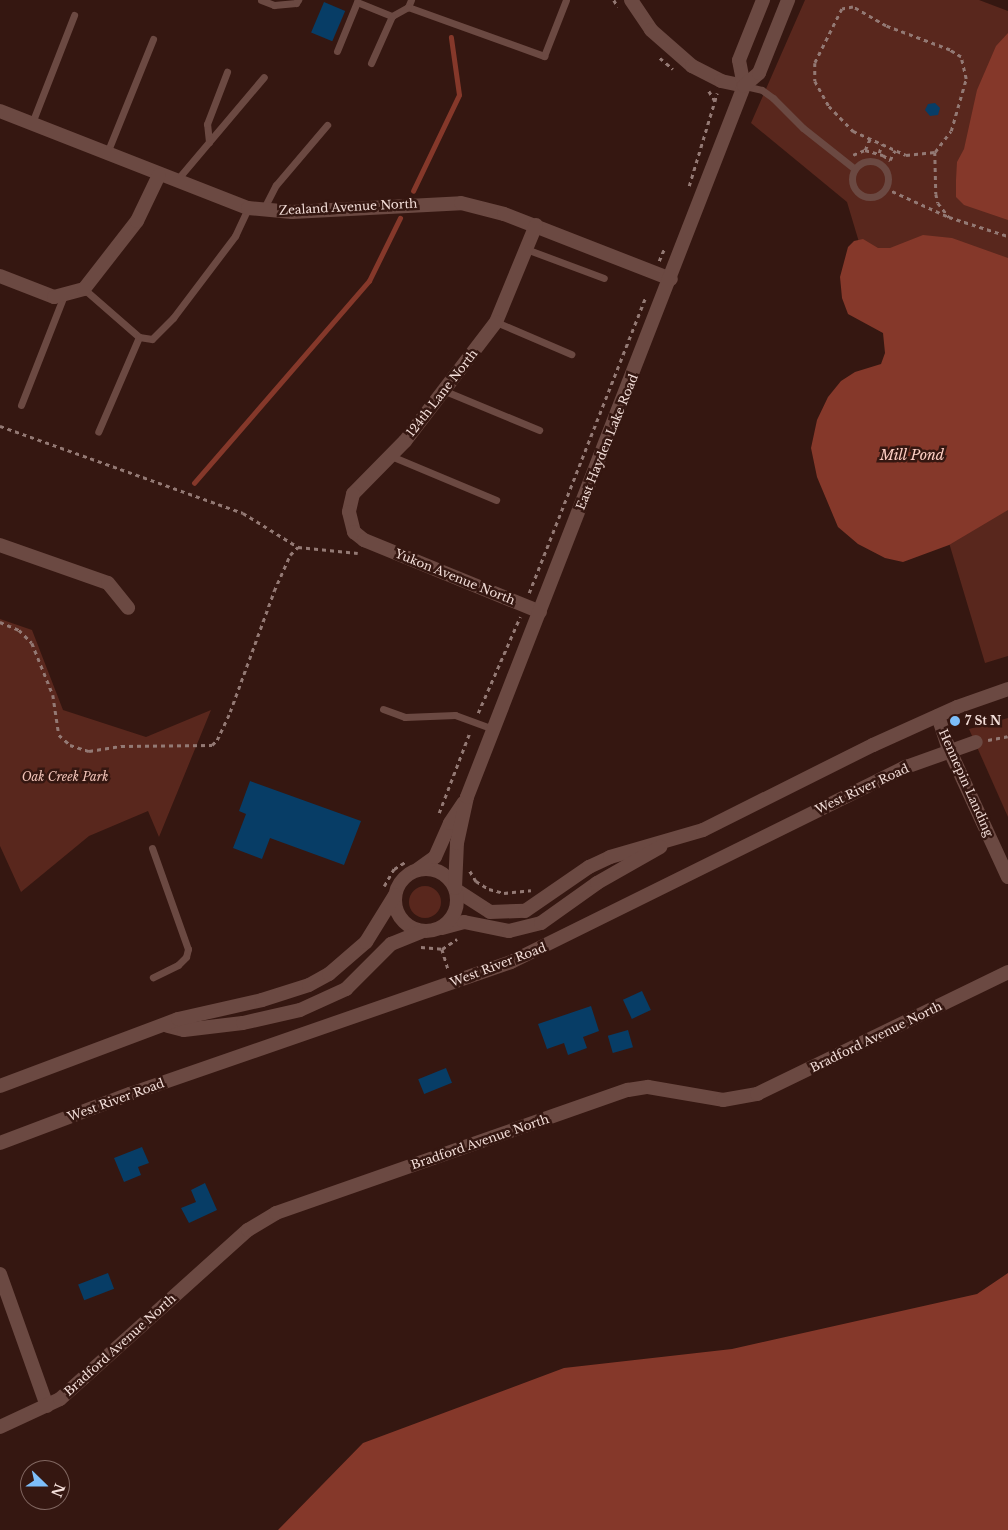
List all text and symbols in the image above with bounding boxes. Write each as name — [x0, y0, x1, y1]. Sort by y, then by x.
street label: Zealand Avenue North — [278, 196, 418, 218]
street label: 124th Lane North — [403, 346, 481, 440]
street label: East Hayden Lake Road — [573, 372, 641, 512]
water label: Mill Pond — [880, 447, 944, 463]
street label: Yukon Avenue North — [393, 546, 517, 608]
place label: 7 St N — [965, 714, 1001, 728]
marker: 7 St N — [949, 715, 961, 727]
street label: Hennepin Landing — [936, 727, 996, 839]
street label: West River Road — [813, 761, 911, 817]
park label: Oak Creek Park — [22, 770, 108, 784]
street label: West River Road — [448, 940, 548, 990]
street label: Bradford Avenue North — [807, 999, 945, 1075]
street label: West River Road — [66, 1076, 166, 1124]
street label: Bradford Avenue North — [409, 1112, 551, 1172]
street label: Bradford Avenue North — [61, 1291, 179, 1399]
north arrow — [20, 1460, 70, 1510]
text: N — [47, 1481, 69, 1500]

